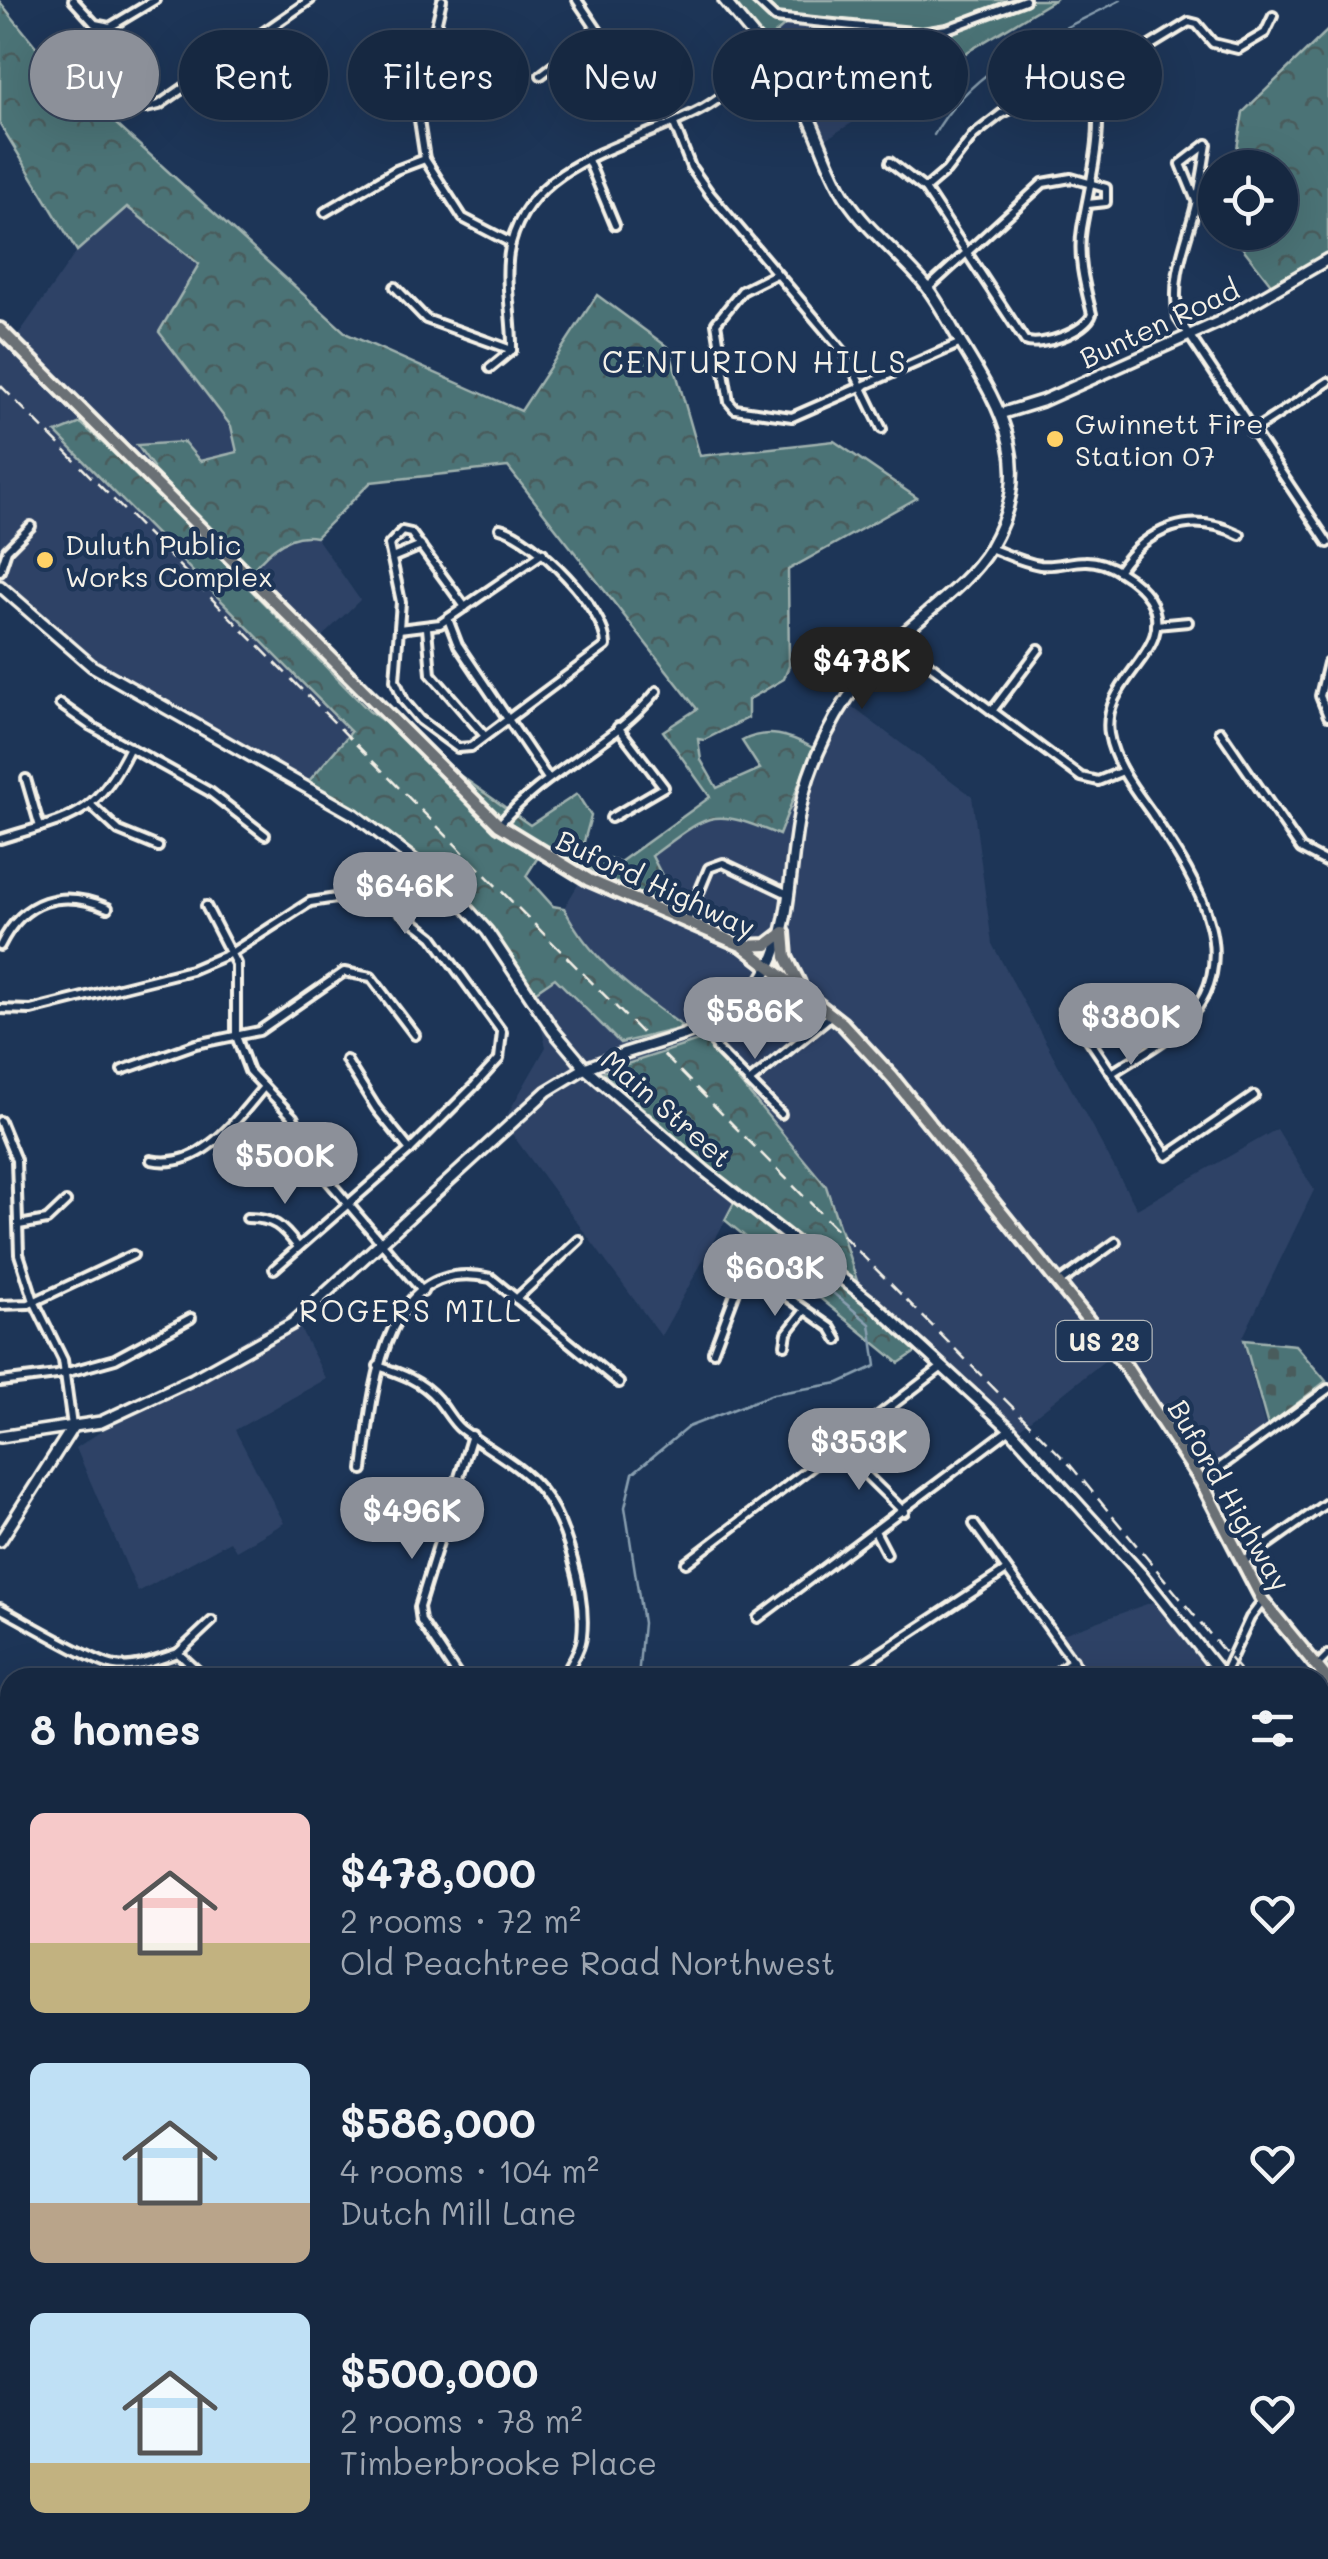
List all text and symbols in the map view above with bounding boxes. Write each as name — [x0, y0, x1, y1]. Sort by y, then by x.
chip: Buy — [30, 30, 159, 120]
chip: Rent — [179, 30, 328, 120]
chip: Filters — [348, 30, 529, 120]
chip: New — [549, 30, 693, 120]
chip: Apartment — [713, 30, 968, 120]
chip: House — [988, 30, 1162, 120]
map controls — [1198, 150, 1298, 250]
button: locate — [1198, 150, 1298, 250]
street label: Bunten Road — [1073, 270, 1245, 376]
district label: CENTURION HILLS — [602, 341, 908, 381]
place label: Gwinnett Fire Station 07 — [1075, 405, 1264, 473]
marker: Gwinnett Fire Station 07 — [1044, 428, 1066, 450]
place label: Duluth Public Works Complex — [65, 526, 272, 594]
marker: Duluth Public Works Complex — [34, 549, 56, 571]
pin: $478K — [792, 627, 932, 712]
text: $478K — [813, 638, 911, 680]
street label: Buford Highway — [551, 821, 761, 945]
pin: $646K — [335, 852, 475, 937]
text: $646K — [355, 863, 455, 905]
pin: $586K — [685, 977, 825, 1062]
pin: $380K — [1061, 983, 1201, 1068]
text: $586K — [706, 988, 804, 1030]
text: $380K — [1081, 994, 1181, 1036]
street label: Main Street — [594, 1041, 740, 1175]
pin: $500K — [215, 1122, 355, 1207]
text: $500K — [235, 1133, 335, 1175]
pin: $603K — [705, 1234, 845, 1319]
text: $603K — [725, 1245, 825, 1287]
district label: ROGERS MILL — [299, 1290, 523, 1330]
road number: US 23 — [1056, 1321, 1152, 1361]
street label: Buford Highway — [1161, 1393, 1299, 1597]
pin: $353K — [789, 1408, 929, 1493]
text: $353K — [810, 1419, 908, 1461]
pin: $496K — [342, 1477, 482, 1562]
text: $496K — [362, 1488, 462, 1530]
text: 8 homes — [30, 1701, 201, 1756]
icon: filters — [1245, 1701, 1300, 1756]
text: $478,000 — [340, 1844, 536, 1899]
icon: home — [110, 1853, 230, 1973]
icon: heart — [1245, 1886, 1300, 1941]
text: 2 rooms · 72 m² — [340, 1899, 581, 1941]
text: Old Peachtree Road Northwest — [340, 1941, 835, 1983]
text: $586,000 — [340, 2094, 536, 2149]
icon: home — [110, 2103, 230, 2223]
icon: heart — [1245, 2136, 1300, 2191]
text: 4 rooms · 104 m² — [340, 2149, 599, 2191]
text: Dutch Mill Lane — [340, 2191, 577, 2233]
text: $500,000 — [340, 2344, 538, 2399]
icon: home — [110, 2353, 230, 2473]
icon: heart — [1245, 2386, 1300, 2441]
text: 2 rooms · 78 m² — [340, 2399, 583, 2441]
text: Timberbrooke Place — [340, 2441, 657, 2483]

